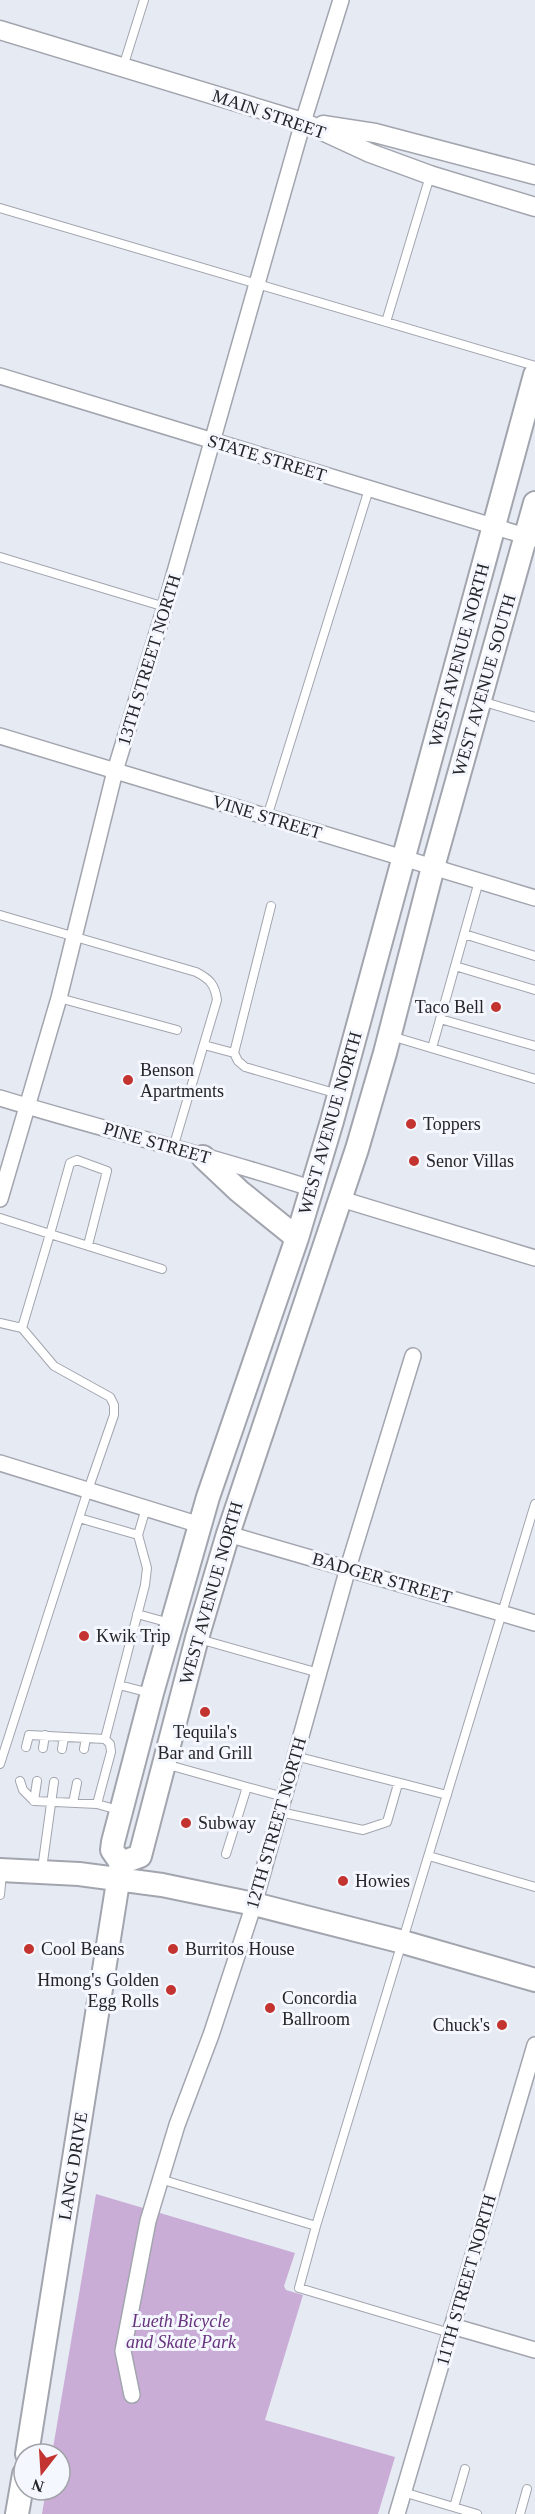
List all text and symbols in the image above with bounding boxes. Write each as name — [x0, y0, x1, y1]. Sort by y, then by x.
street label: MAIN STREET — [210, 85, 328, 143]
street label: STATE STREET — [205, 430, 329, 486]
street label: WEST AVENUE NORTH — [425, 561, 493, 749]
street label: 13TH STREET NORTH — [113, 572, 185, 748]
street label: WEST AVENUE SOUTH — [448, 592, 520, 778]
street label: VINE STREET — [210, 791, 324, 843]
place label: Taco Bell — [415, 997, 484, 1017]
marker: Taco Bell — [489, 1000, 503, 1014]
street label: WEST AVENUE NORTH — [294, 1029, 366, 1217]
place label: Benson Apartments — [140, 1060, 224, 1101]
marker: Benson Apartments — [121, 1073, 135, 1087]
place label: Toppers — [423, 1114, 481, 1134]
marker: Toppers — [404, 1117, 418, 1131]
street label: PINE STREET — [101, 1118, 213, 1168]
place label: Senor Villas — [426, 1151, 514, 1171]
marker: Senor Villas — [407, 1154, 421, 1168]
street label: WEST AVENUE NORTH — [175, 1499, 247, 1687]
street label: BADGER STREET — [310, 1548, 454, 1608]
place label: Kwik Trip — [96, 1626, 171, 1646]
marker: Kwik Trip — [77, 1629, 91, 1643]
marker: Tequila's Bar and Grill — [198, 1705, 212, 1719]
place label: Tequila's Bar and Grill — [158, 1722, 252, 1763]
street label: 12TH STREET NORTH — [242, 1735, 310, 1911]
place label: Subway — [198, 1813, 256, 1833]
marker: Subway — [179, 1816, 193, 1830]
place label: Howies — [355, 1871, 410, 1891]
marker: Howies — [336, 1874, 350, 1888]
place label: Cool Beans — [41, 1939, 125, 1959]
place label: Burritos House — [185, 1939, 295, 1959]
marker: Cool Beans — [22, 1942, 36, 1956]
marker: Burritos House — [166, 1942, 180, 1956]
place label: Hmong's Golden Egg Rolls — [37, 1970, 159, 2011]
marker: Hmong's Golden Egg Rolls — [164, 1983, 178, 1997]
place label: Concordia Ballroom — [282, 1988, 357, 2029]
marker: Concordia Ballroom — [263, 2001, 277, 2015]
place label: Chuck's — [433, 2015, 490, 2035]
marker: Chuck's — [495, 2018, 509, 2032]
street label: LANG DRIVE — [55, 2110, 91, 2222]
street label: 11TH STREET NORTH — [432, 2192, 500, 2368]
park label: Lueth Bicycle and Skate Park — [126, 2311, 237, 2352]
north arrow — [12, 2442, 72, 2502]
text: N — [29, 2476, 46, 2496]

